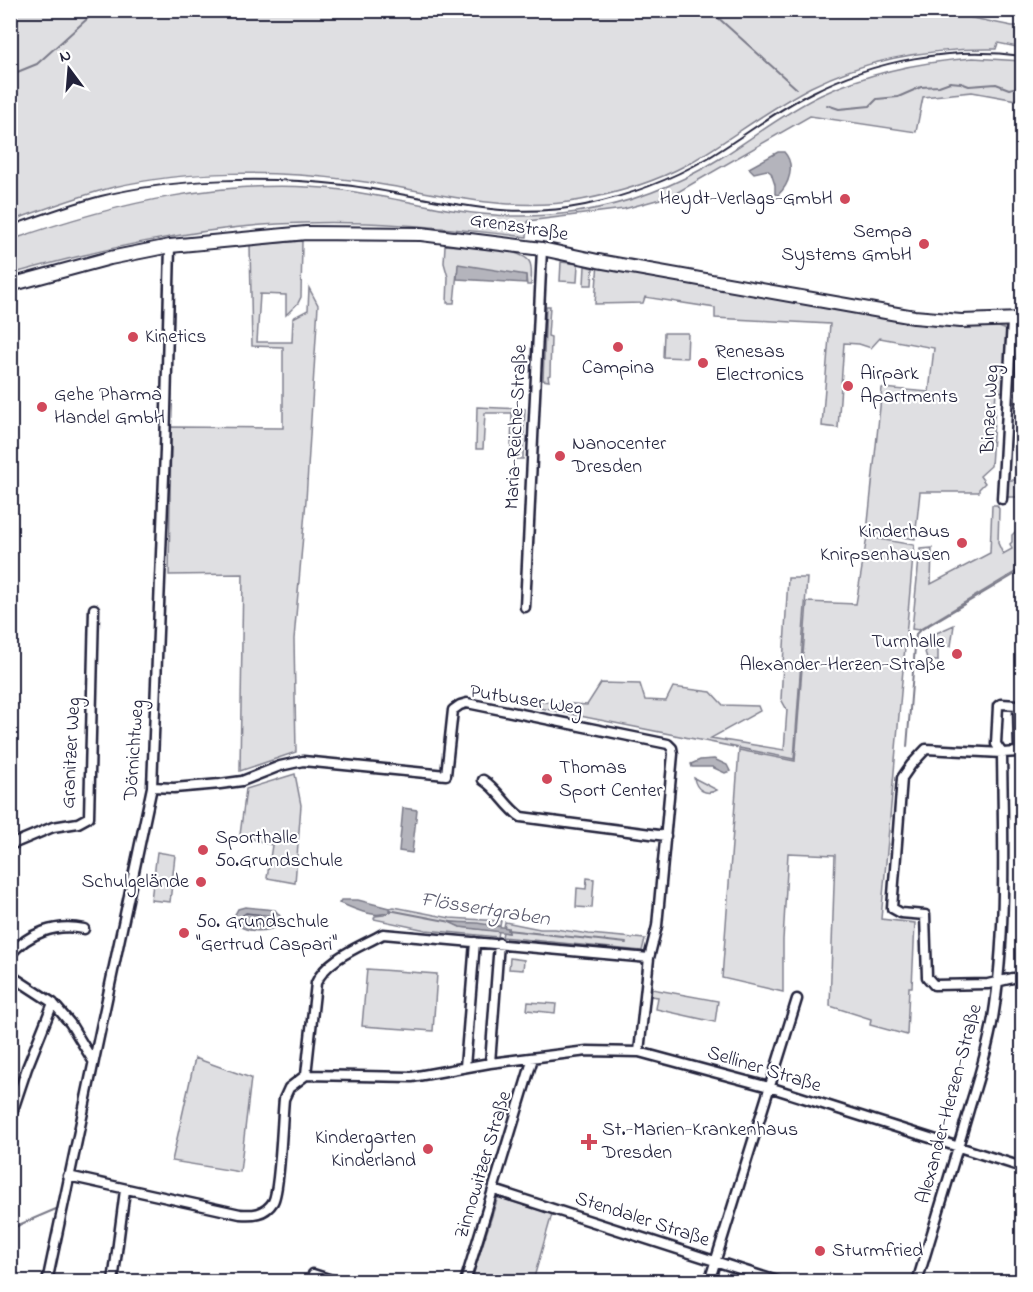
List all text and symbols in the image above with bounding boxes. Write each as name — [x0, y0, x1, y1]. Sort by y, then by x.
north arrow — [39, 39, 99, 99]
text: N — [57, 43, 74, 70]
place label: Heydt-Verlags-GmbH — [660, 185, 833, 215]
marker: Heydt-Verlags-GmbH — [838, 192, 852, 206]
street label: Grenzstraße — [468, 206, 570, 250]
place label: Sempa Systems GmbH — [781, 218, 912, 270]
marker: Sempa Systems GmbH — [917, 237, 931, 251]
place label: Kinetics — [145, 323, 207, 352]
marker: Kinetics — [126, 330, 140, 344]
place label: Renesas Electronics — [715, 338, 804, 390]
marker: Campina — [611, 340, 625, 354]
street label: Maria-Reiche-Straße — [498, 344, 536, 510]
place label: Campina — [582, 354, 654, 383]
marker: Renesas Electronics — [696, 356, 710, 370]
place label: Airpark Apartments — [860, 360, 958, 412]
street label: Binzer Weg — [974, 364, 1009, 455]
marker: Airpark Apartments — [841, 379, 855, 393]
place label: Gehe Pharma Handel GmbH — [54, 381, 165, 433]
marker: Gehe Pharma Handel GmbH — [35, 400, 49, 414]
place label: Nanocenter Dresden — [571, 430, 667, 482]
marker: Nanocenter Dresden — [553, 449, 567, 463]
place label: Kinderhaus Knirpsenhausen — [820, 518, 950, 570]
marker: Kinderhaus Knirpsenhausen — [955, 536, 969, 550]
place label: Turnhalle Alexander-Herzen-Straße — [739, 628, 945, 680]
marker: Turnhalle Alexander-Herzen-Straße — [950, 647, 964, 661]
street label: Putbuser Weg — [467, 678, 585, 725]
street label: Granitzer Weg — [55, 696, 90, 810]
street label: Dörnichtweg — [117, 699, 154, 802]
place label: Thomas Sport Center — [559, 754, 664, 806]
marker: Thomas Sport Center — [540, 772, 554, 786]
place label: Sporthalle 50.Grundschule — [215, 824, 343, 876]
marker: Sporthalle 50.Grundschule — [196, 843, 210, 857]
place label: Schulgelände — [82, 868, 189, 898]
marker: Schulgelände — [194, 875, 208, 889]
water label: Flössertgraben — [418, 885, 552, 936]
place label: 50. Grundschule "Gertrud Caspari" — [196, 908, 337, 960]
marker: 50. Grundschule "Gertrud Caspari" — [177, 926, 191, 940]
street label: Alexander-Herzen-Straße — [909, 1001, 991, 1207]
street label: Selliner Straße — [703, 1039, 825, 1101]
street label: Zinnowitzer Straße — [448, 1088, 520, 1242]
place label: St.-Marien-Krankenhaus Dresden — [601, 1116, 798, 1168]
place label: Kindergarten Kinderland — [315, 1124, 416, 1176]
marker: St.-Marien-Krankenhaus Dresden — [580, 1133, 598, 1151]
marker: Kindergarten Kinderland — [421, 1142, 435, 1156]
street label: Stendaler Straße — [571, 1185, 713, 1255]
place label: Sturmfried — [832, 1237, 923, 1266]
marker: Sturmfried — [813, 1244, 827, 1258]

